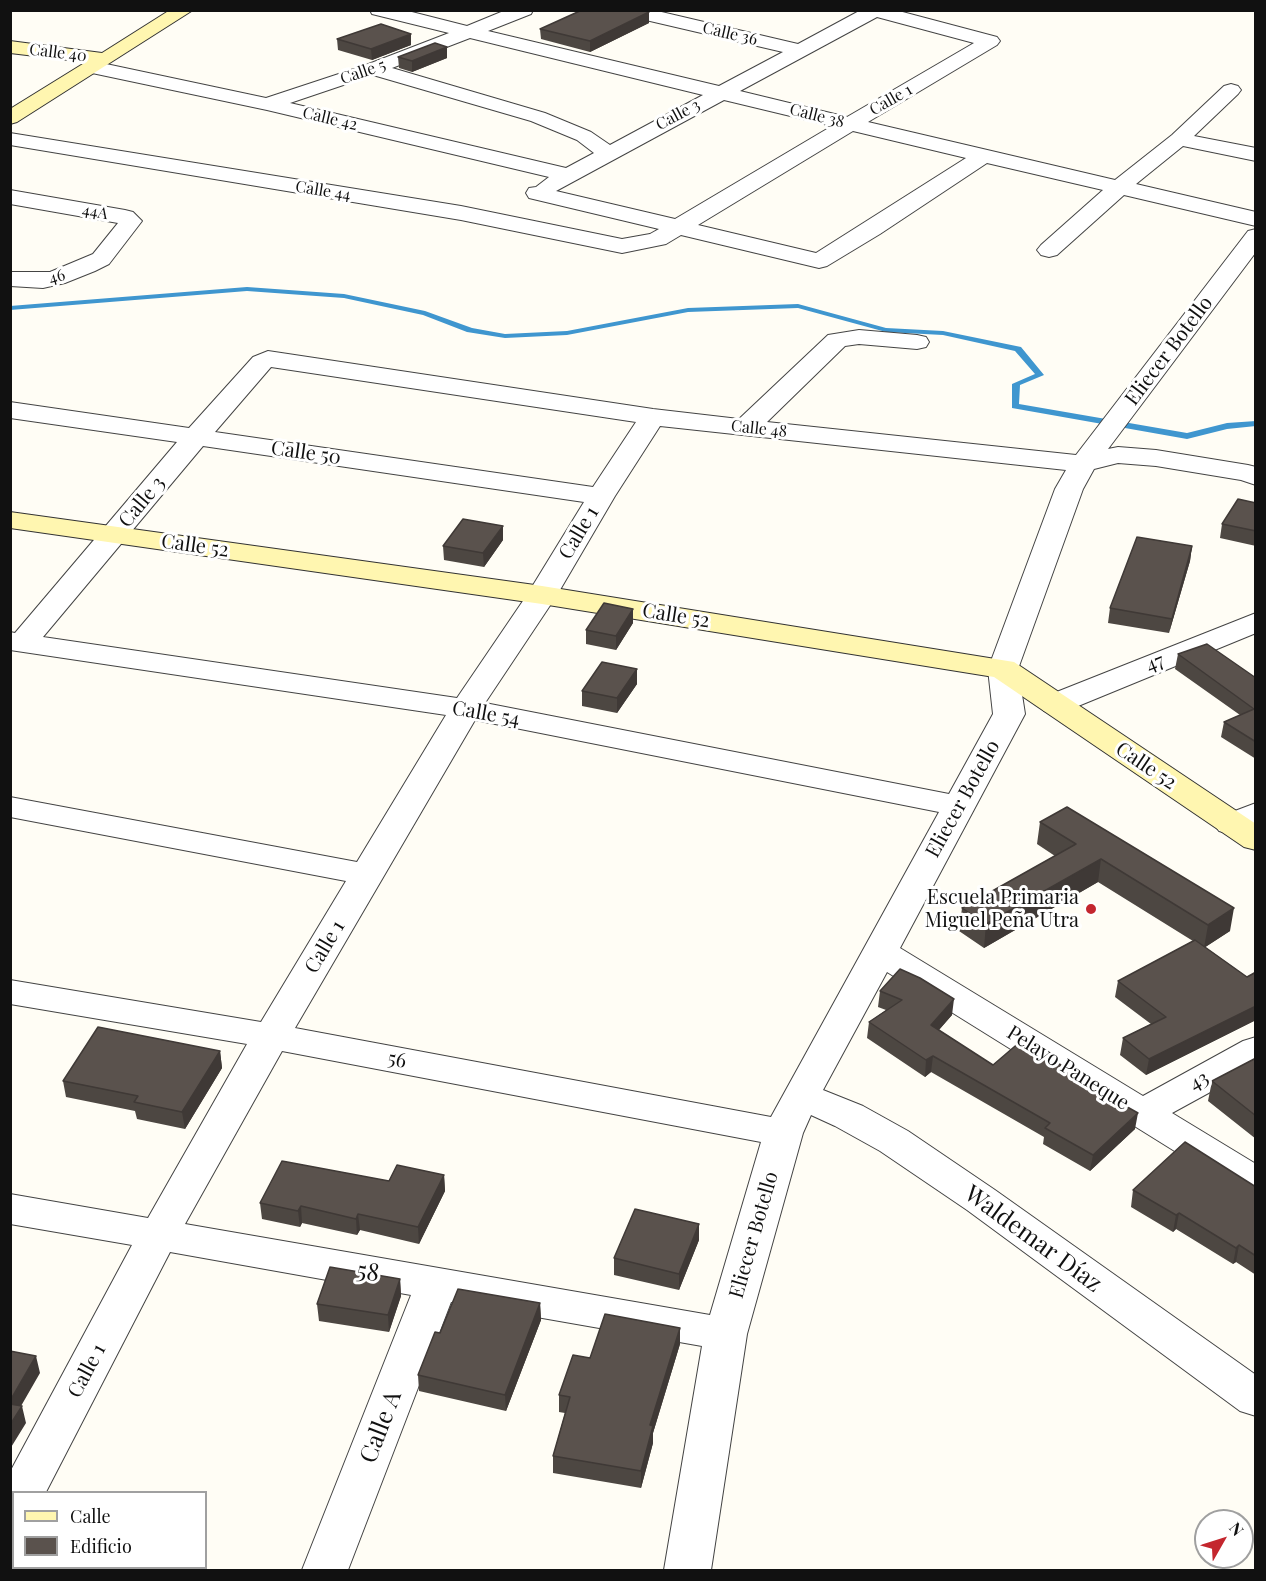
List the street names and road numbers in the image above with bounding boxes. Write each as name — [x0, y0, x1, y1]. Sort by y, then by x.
street label: Calle 36 — [701, 18, 759, 50]
street label: Calle 40 — [28, 40, 88, 66]
street label: Calle 5 — [338, 55, 388, 89]
street label: Calle 1 — [866, 80, 916, 120]
street label: Calle 3 — [653, 95, 703, 135]
street label: Calle 38 — [788, 100, 846, 132]
street label: Calle 42 — [301, 103, 359, 135]
street label: Calle 44 — [294, 177, 352, 205]
street label: 44A — [81, 200, 109, 224]
street label: 46 — [47, 266, 67, 288]
street label: Eliecer Botello — [1120, 292, 1218, 410]
street label: Calle 48 — [730, 417, 788, 441]
street label: Calle 50 — [269, 436, 343, 470]
street label: Calle 3 — [114, 472, 170, 532]
street label: Calle 1 — [554, 502, 604, 564]
street label: Calle 52 — [160, 529, 230, 563]
street label: Calle 52 — [641, 599, 711, 633]
street label: 47 — [1142, 649, 1168, 677]
street label: Calle 54 — [450, 696, 522, 732]
street label: Eliecer Botello — [921, 736, 1005, 862]
street label: Calle 52 — [1111, 737, 1181, 795]
street label: Calle 1 — [300, 916, 350, 978]
street label: Pelayo Paneque — [1002, 1021, 1134, 1115]
street label: 56 — [386, 1046, 408, 1074]
street label: 43 — [1185, 1066, 1213, 1096]
street label: Eliecer Botello — [724, 1169, 784, 1301]
street label: Waldemar Díaz — [959, 1179, 1107, 1299]
street label: 58 — [354, 1256, 382, 1288]
street label: Calle 1 — [63, 1340, 111, 1402]
street label: Calle A — [354, 1387, 408, 1467]

